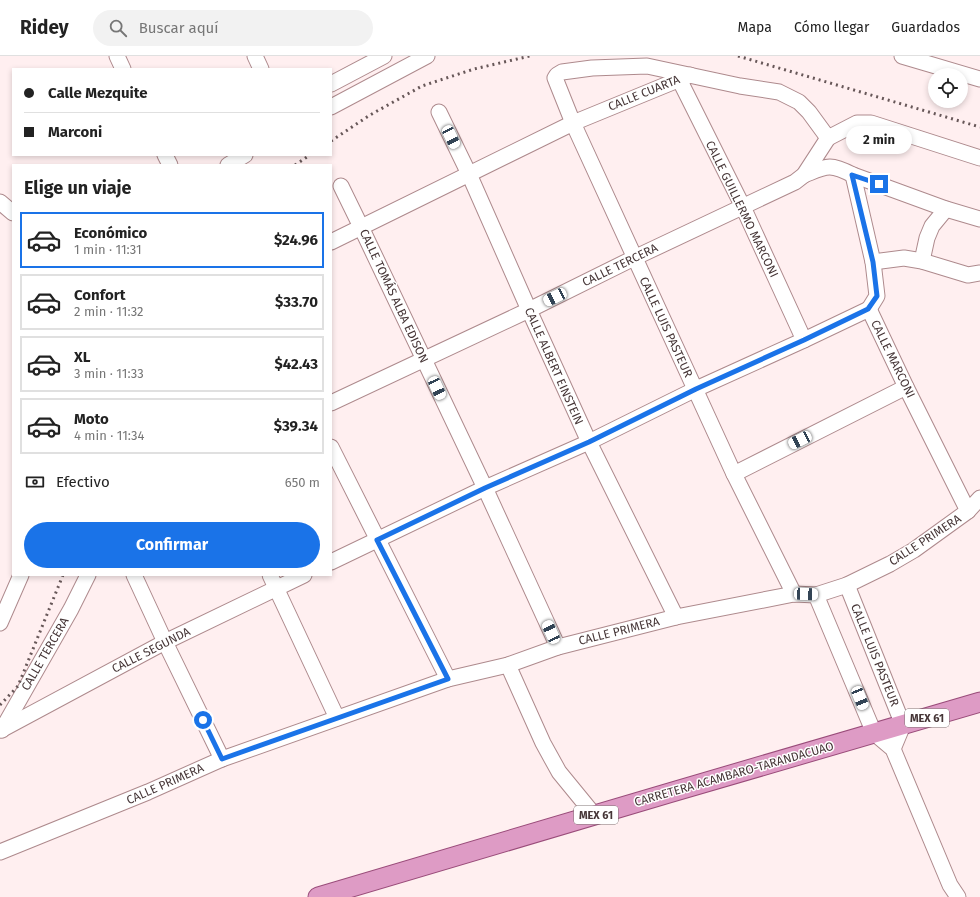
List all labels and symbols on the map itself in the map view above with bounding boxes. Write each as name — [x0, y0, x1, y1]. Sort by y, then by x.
street label: CALLE CUARTA — [606, 72, 682, 114]
car — [440, 124, 462, 150]
callout: 2 min — [846, 126, 912, 154]
street label: CALLE GUILLERMO MARCONI — [703, 138, 781, 280]
route end — [870, 175, 888, 193]
street label: CALLE TOMÁS ALBA EDISON — [357, 226, 432, 365]
street label: CALLE TERCERA — [580, 241, 660, 289]
street label: CALLE LUIS PASTEUR — [637, 275, 695, 379]
car — [542, 286, 568, 308]
street label: CALLE ALBERT EINSTEIN — [522, 305, 586, 427]
street label: CALLE MARCONI — [868, 318, 918, 400]
car — [426, 375, 448, 401]
car — [787, 429, 813, 451]
street label: CALLE PRIMERA — [886, 512, 964, 568]
car — [794, 588, 818, 600]
street label: CALLE LUIS PASTEUR — [848, 602, 902, 708]
street label: CALLE PRIMERA — [577, 614, 661, 648]
street label: CALLE TERCERA — [18, 615, 72, 693]
car — [540, 619, 562, 645]
street label: CALLE SEGUNDA — [109, 624, 193, 676]
car — [850, 685, 870, 711]
road number: MEX 61 — [905, 709, 949, 727]
route start — [194, 711, 212, 729]
street label: CARRETERA ACAMBARO-TARANDACUAO — [633, 739, 835, 809]
street label: CALLE PRIMERA — [124, 761, 206, 807]
road number: MEX 61 — [574, 806, 618, 824]

